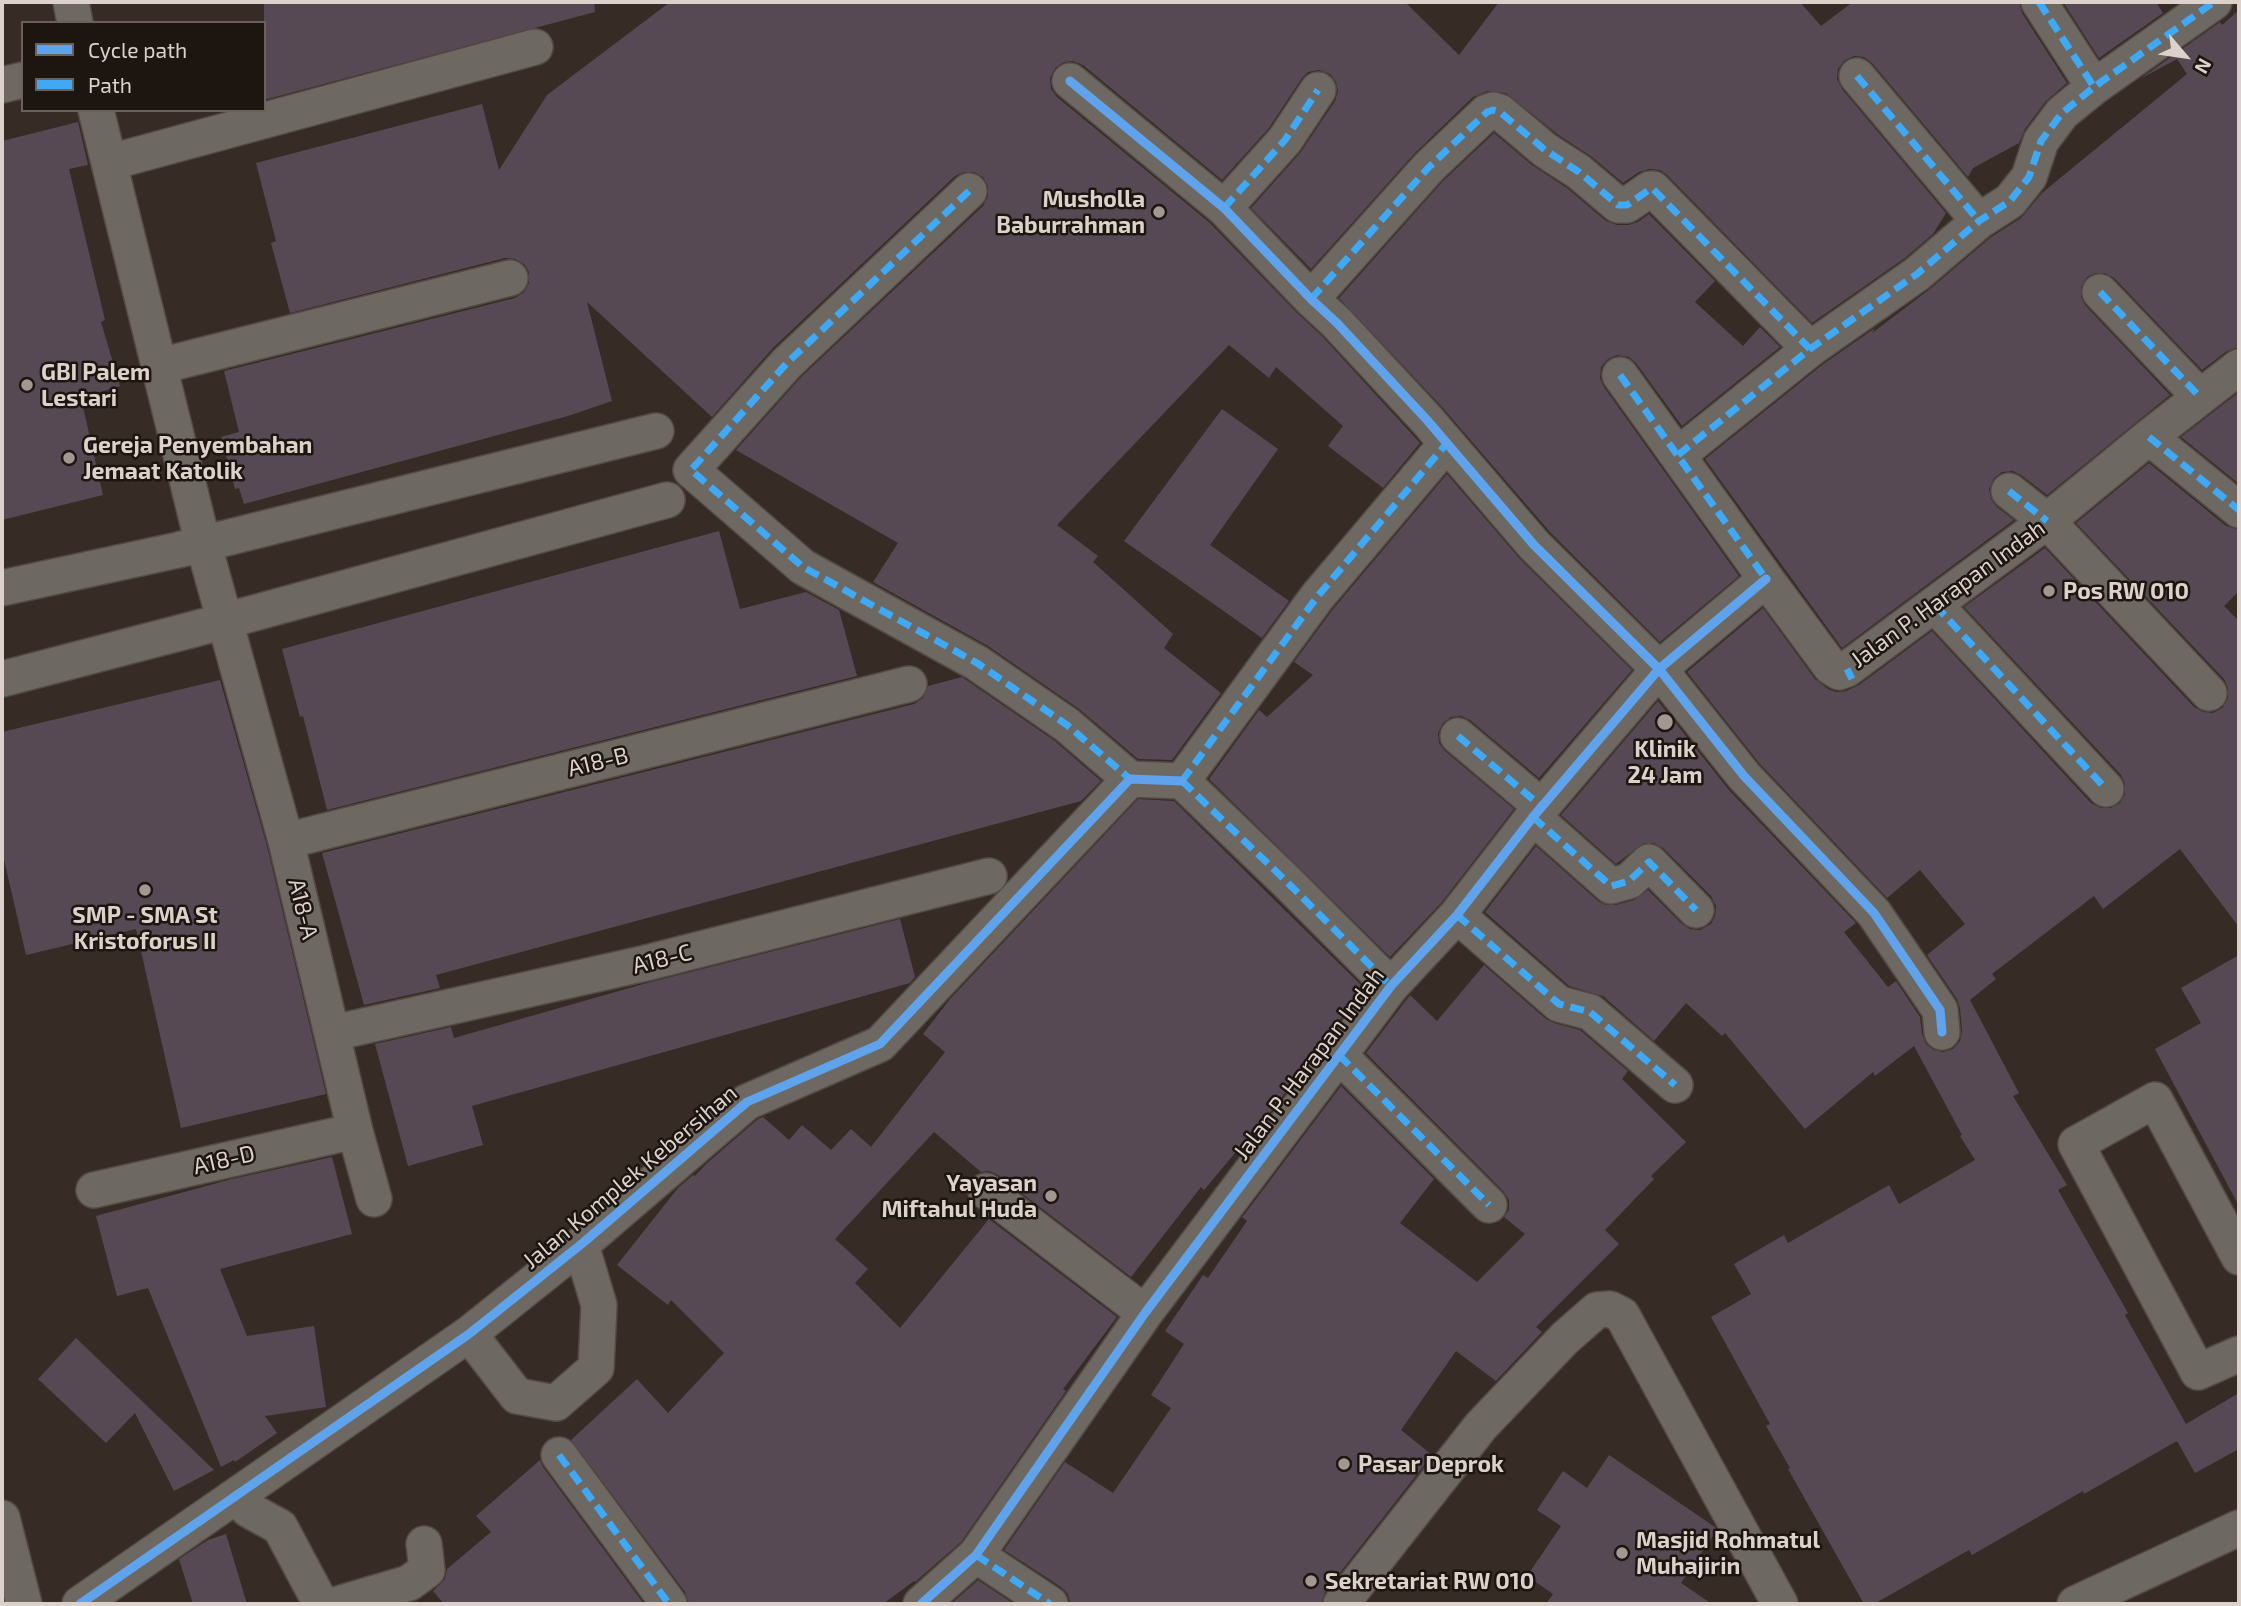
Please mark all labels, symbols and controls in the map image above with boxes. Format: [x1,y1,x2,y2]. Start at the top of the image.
legend [21,21,266,112]
north arrow [2150,21,2220,91]
text: Cycle path [88,37,187,62]
text: N [2190,55,2217,78]
text: Path [88,72,132,97]
place label: Musholla Baburrahman [996,185,1145,239]
marker: Musholla Baburrahman [1151,204,1167,220]
place label: GBI Palem Lestari [41,358,150,412]
marker: GBI Palem Lestari [19,377,35,393]
place label: Gereja Penyembahan Jemaat Katolik [83,431,312,485]
marker: Gereja Penyembahan Jemaat Katolik [61,450,77,466]
street label: Jalan P. Harapan Indah [1845,514,2051,674]
place label: Pos RW 010 [2063,577,2189,605]
marker: Pos RW 010 [2041,583,2057,599]
marker: Klinik 24 Jam [1655,712,1675,732]
place label: Klinik 24 Jam [1628,735,1702,789]
street label: A18-B [565,741,631,783]
street label: A18-A [282,876,324,942]
marker: SMP - SMA St Kristoforus II [137,882,153,898]
place label: SMP - SMA St Kristoforus II [72,901,218,955]
street label: A18-C [629,938,695,980]
street label: Jalan P. Harapan Indah [1228,962,1390,1166]
street label: Jalan Komplek Kebersihan [517,1079,743,1275]
street label: A18-D [191,1140,257,1180]
place label: Yayasan Miftahul Huda [881,1169,1037,1223]
marker: Yayasan Miftahul Huda [1043,1188,1059,1204]
place label: Pasar Deprok [1358,1450,1504,1478]
marker: Pasar Deprok [1336,1456,1352,1472]
place label: Masjid Rohmatul Muhajirin [1636,1526,1820,1580]
marker: Masjid Rohmatul Muhajirin [1614,1545,1630,1561]
place label: Sekretariat RW 010 [1325,1567,1534,1595]
marker: Sekretariat RW 010 [1303,1573,1319,1589]

